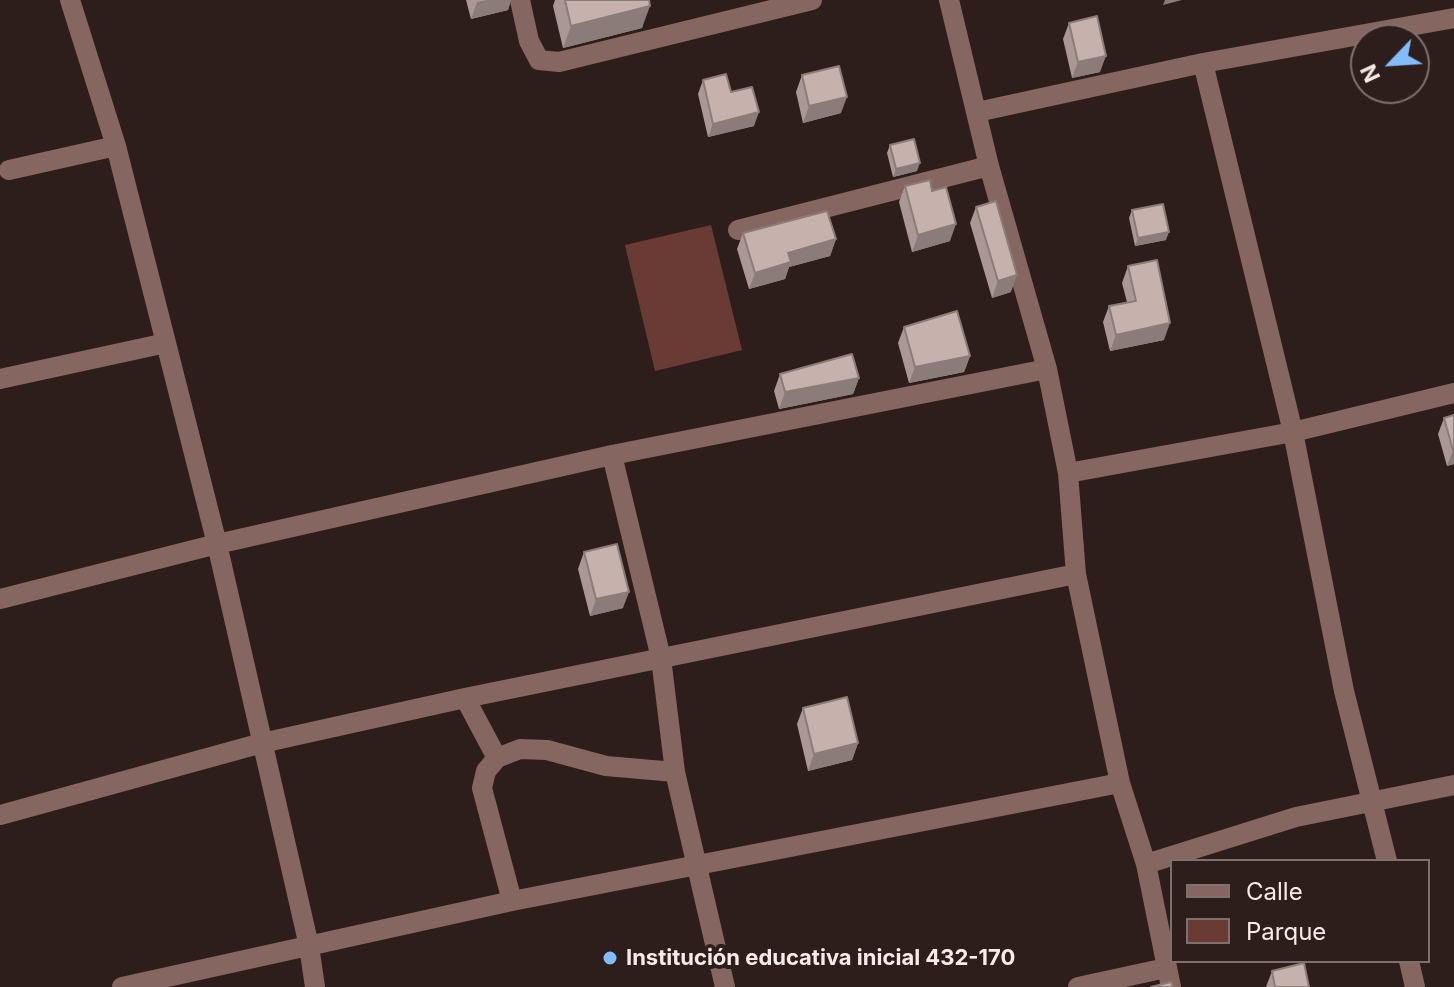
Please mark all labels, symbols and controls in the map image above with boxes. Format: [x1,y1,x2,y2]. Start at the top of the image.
north arrow [1350,24,1430,104]
text: N [1355,60,1385,86]
legend [1170,859,1430,963]
text: Calle [1246,877,1303,906]
text: Parque [1246,917,1326,946]
place label: Institución educativa inicial 432-170 [626,945,1015,971]
marker: Institución educativa inicial 432-170 [601,949,619,967]

